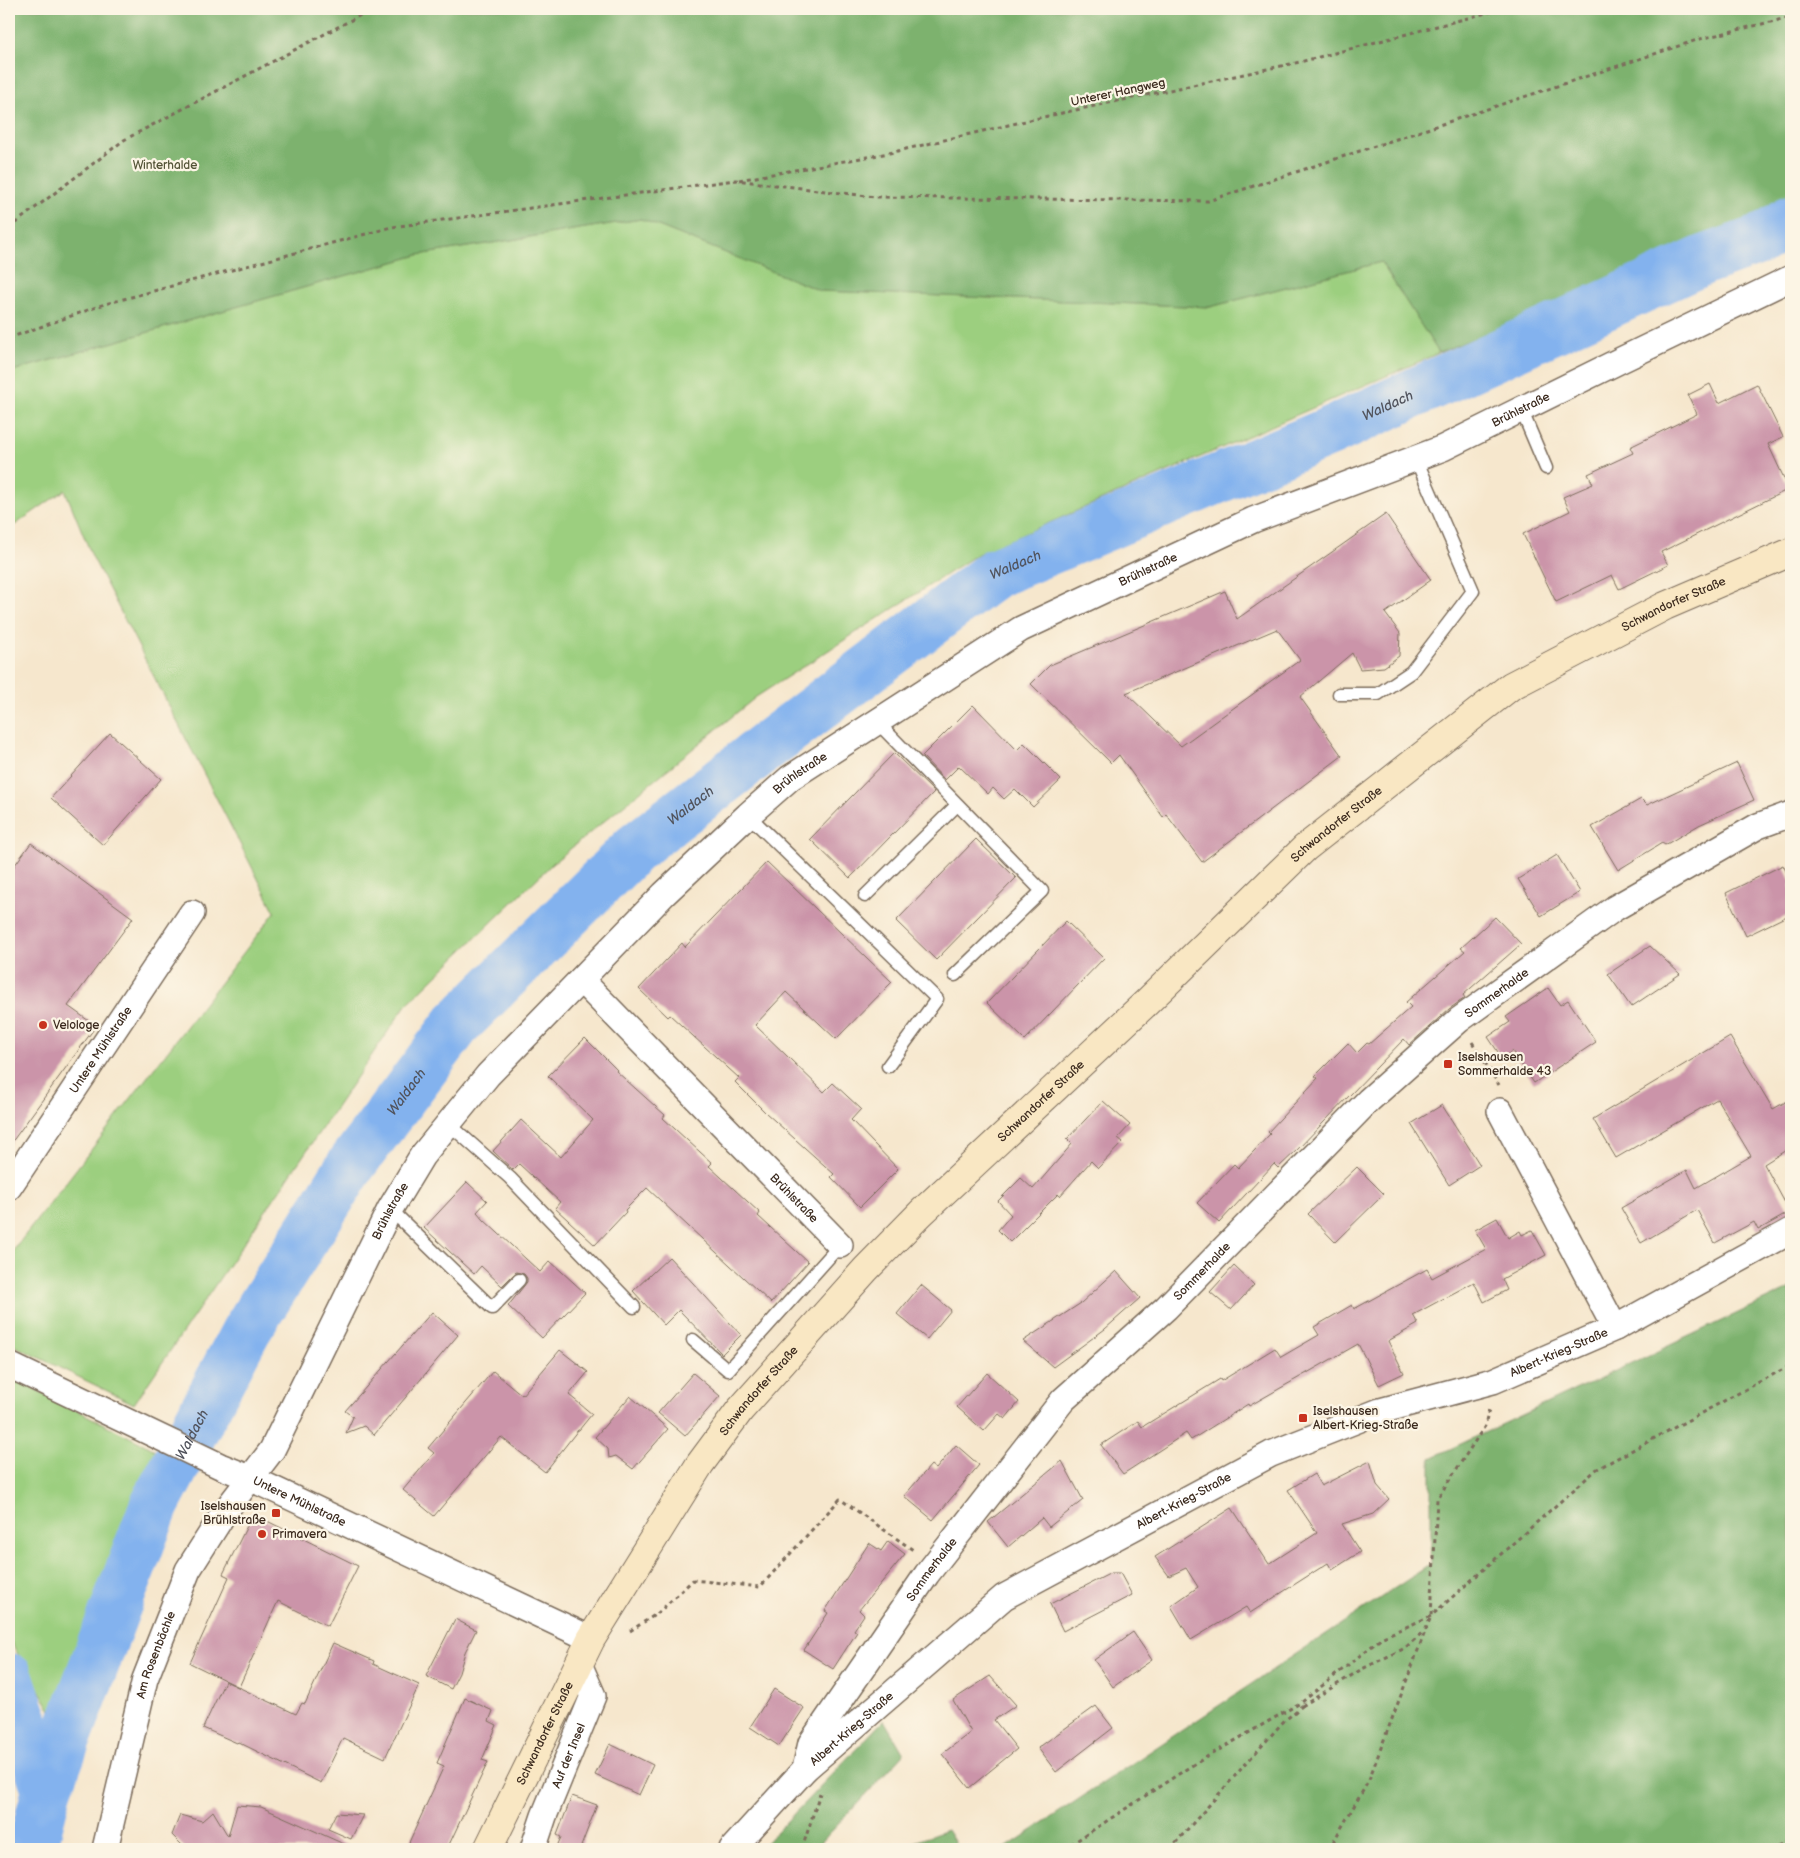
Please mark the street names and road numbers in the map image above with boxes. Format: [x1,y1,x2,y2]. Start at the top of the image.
street label: Unterer Hangweg [1070,75,1167,110]
street label: Brühlstraße [1489,389,1552,431]
street label: Brühlstraße [1116,550,1180,590]
street label: Schwandorfer Straße [1619,574,1728,635]
street label: Brühlstraße [770,749,830,798]
street label: Schwandorfer Straße [1288,783,1385,866]
street label: Sommerhalde [1462,965,1532,1021]
street label: Untere Mühlstraße [67,1004,135,1096]
street label: Schwandorfer Straße [995,1057,1088,1145]
street label: Brühlstraße [766,1171,821,1226]
street label: Brühlstraße [369,1180,412,1242]
street label: Sommerhalde [1171,1239,1234,1304]
street label: Albert-Krieg-Straße [1508,1325,1610,1381]
street label: Schwandorfer Straße [717,1343,802,1439]
street label: Albert-Krieg-Straße [1134,1470,1234,1533]
street label: Untere Mühlstraße [250,1473,348,1530]
street label: Sommerhalde [903,1535,960,1604]
street label: Am Rosenbächle [134,1609,179,1700]
street label: Schwandorfer Straße [514,1679,577,1788]
street label: Albert-Krieg-Straße [807,1689,897,1769]
street label: Auf der Insel [549,1721,589,1790]

